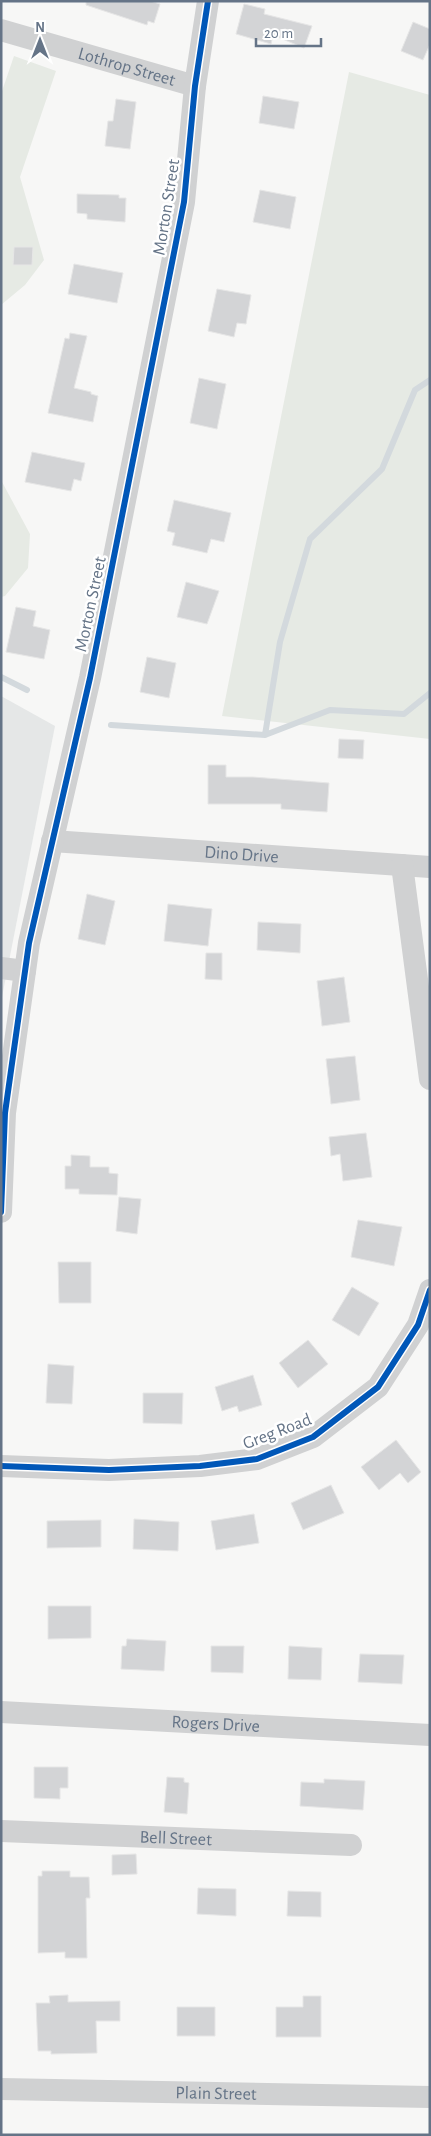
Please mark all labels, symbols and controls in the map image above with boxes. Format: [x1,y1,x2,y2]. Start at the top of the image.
north arrow [15,15,65,65]
scale bar [256,15,321,47]
text: N [35,21,45,35]
text: 20 m [264,26,293,41]
street label: Lothrop Street [76,45,177,90]
street label: Morton Street [151,158,184,257]
street label: Morton Street [72,555,110,654]
street label: Dino Drive [204,843,279,867]
street label: Greg Road [241,1411,314,1453]
street label: Rogers Drive [171,1713,260,1736]
street label: Bell Street [139,1829,212,1849]
street label: Plain Street [175,2084,257,2104]

